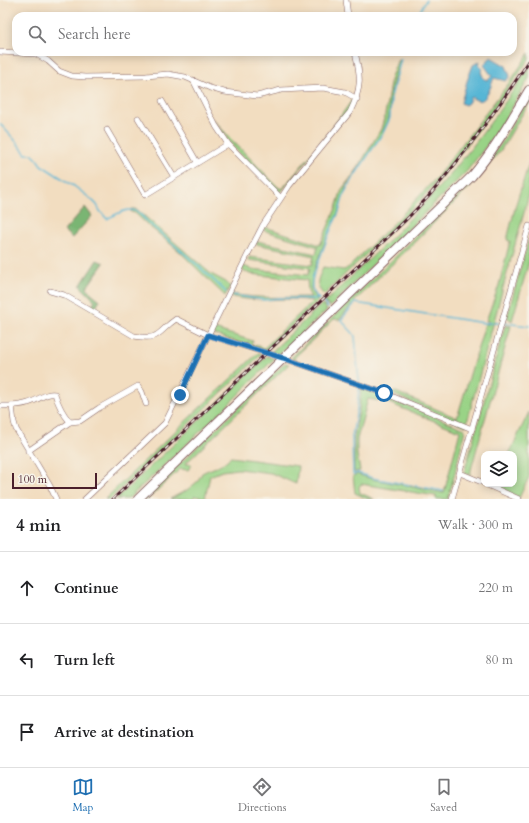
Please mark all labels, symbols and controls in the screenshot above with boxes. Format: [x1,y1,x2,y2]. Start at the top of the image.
search box [12,12,517,56]
icon: search [26,23,48,45]
text: Search here [58,24,131,44]
route start [375,384,393,402]
route end [171,386,189,404]
map controls [481,451,517,487]
button: layers [481,451,517,487]
scale bar [12,471,97,490]
text: 100 m [18,472,47,487]
text: 4 min [16,514,61,537]
text: Walk · 300 m [438,516,513,534]
icon: ahead [16,577,38,599]
text: Continue [54,578,119,598]
text: 220 m [479,579,513,597]
icon: left [16,649,38,671]
text: Turn left [54,650,115,670]
text: 80 m [485,651,513,669]
icon: arrive [16,721,38,743]
text: Arrive at destination [54,722,194,742]
tab: Map [72,776,94,815]
tab: Directions [238,776,286,815]
tab: Saved [430,776,457,815]

